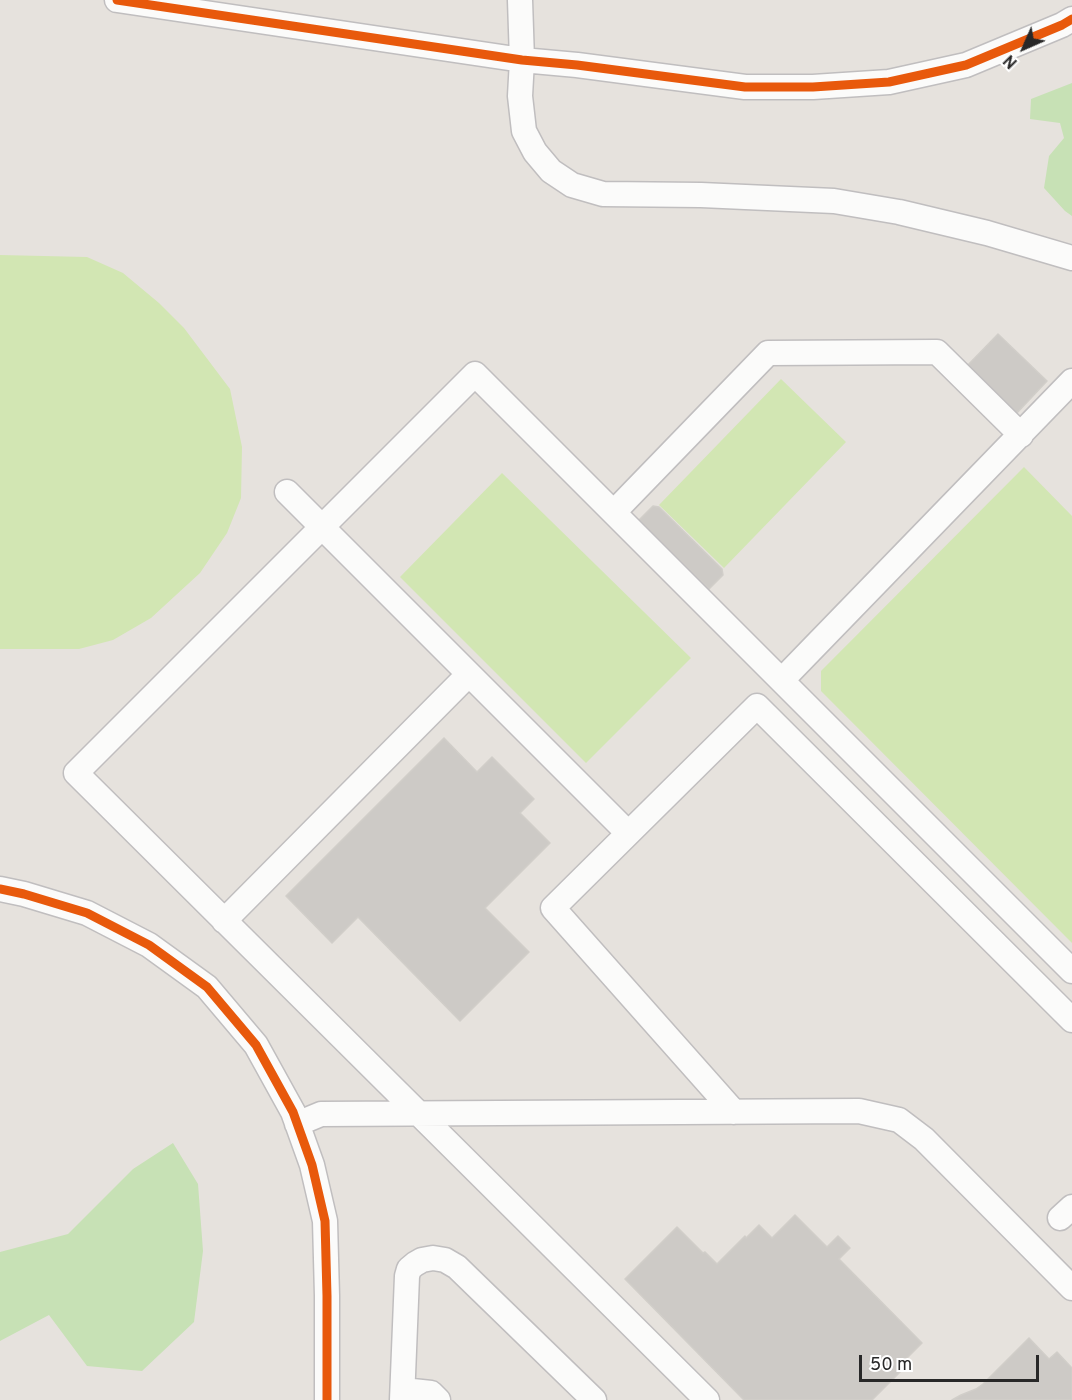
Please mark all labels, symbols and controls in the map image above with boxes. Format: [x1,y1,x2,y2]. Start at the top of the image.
north arrow [994,18,1054,78]
text: N [1000,50,1022,72]
scale bar [862,1343,1042,1381]
text: 50 m [870,1354,912,1377]

